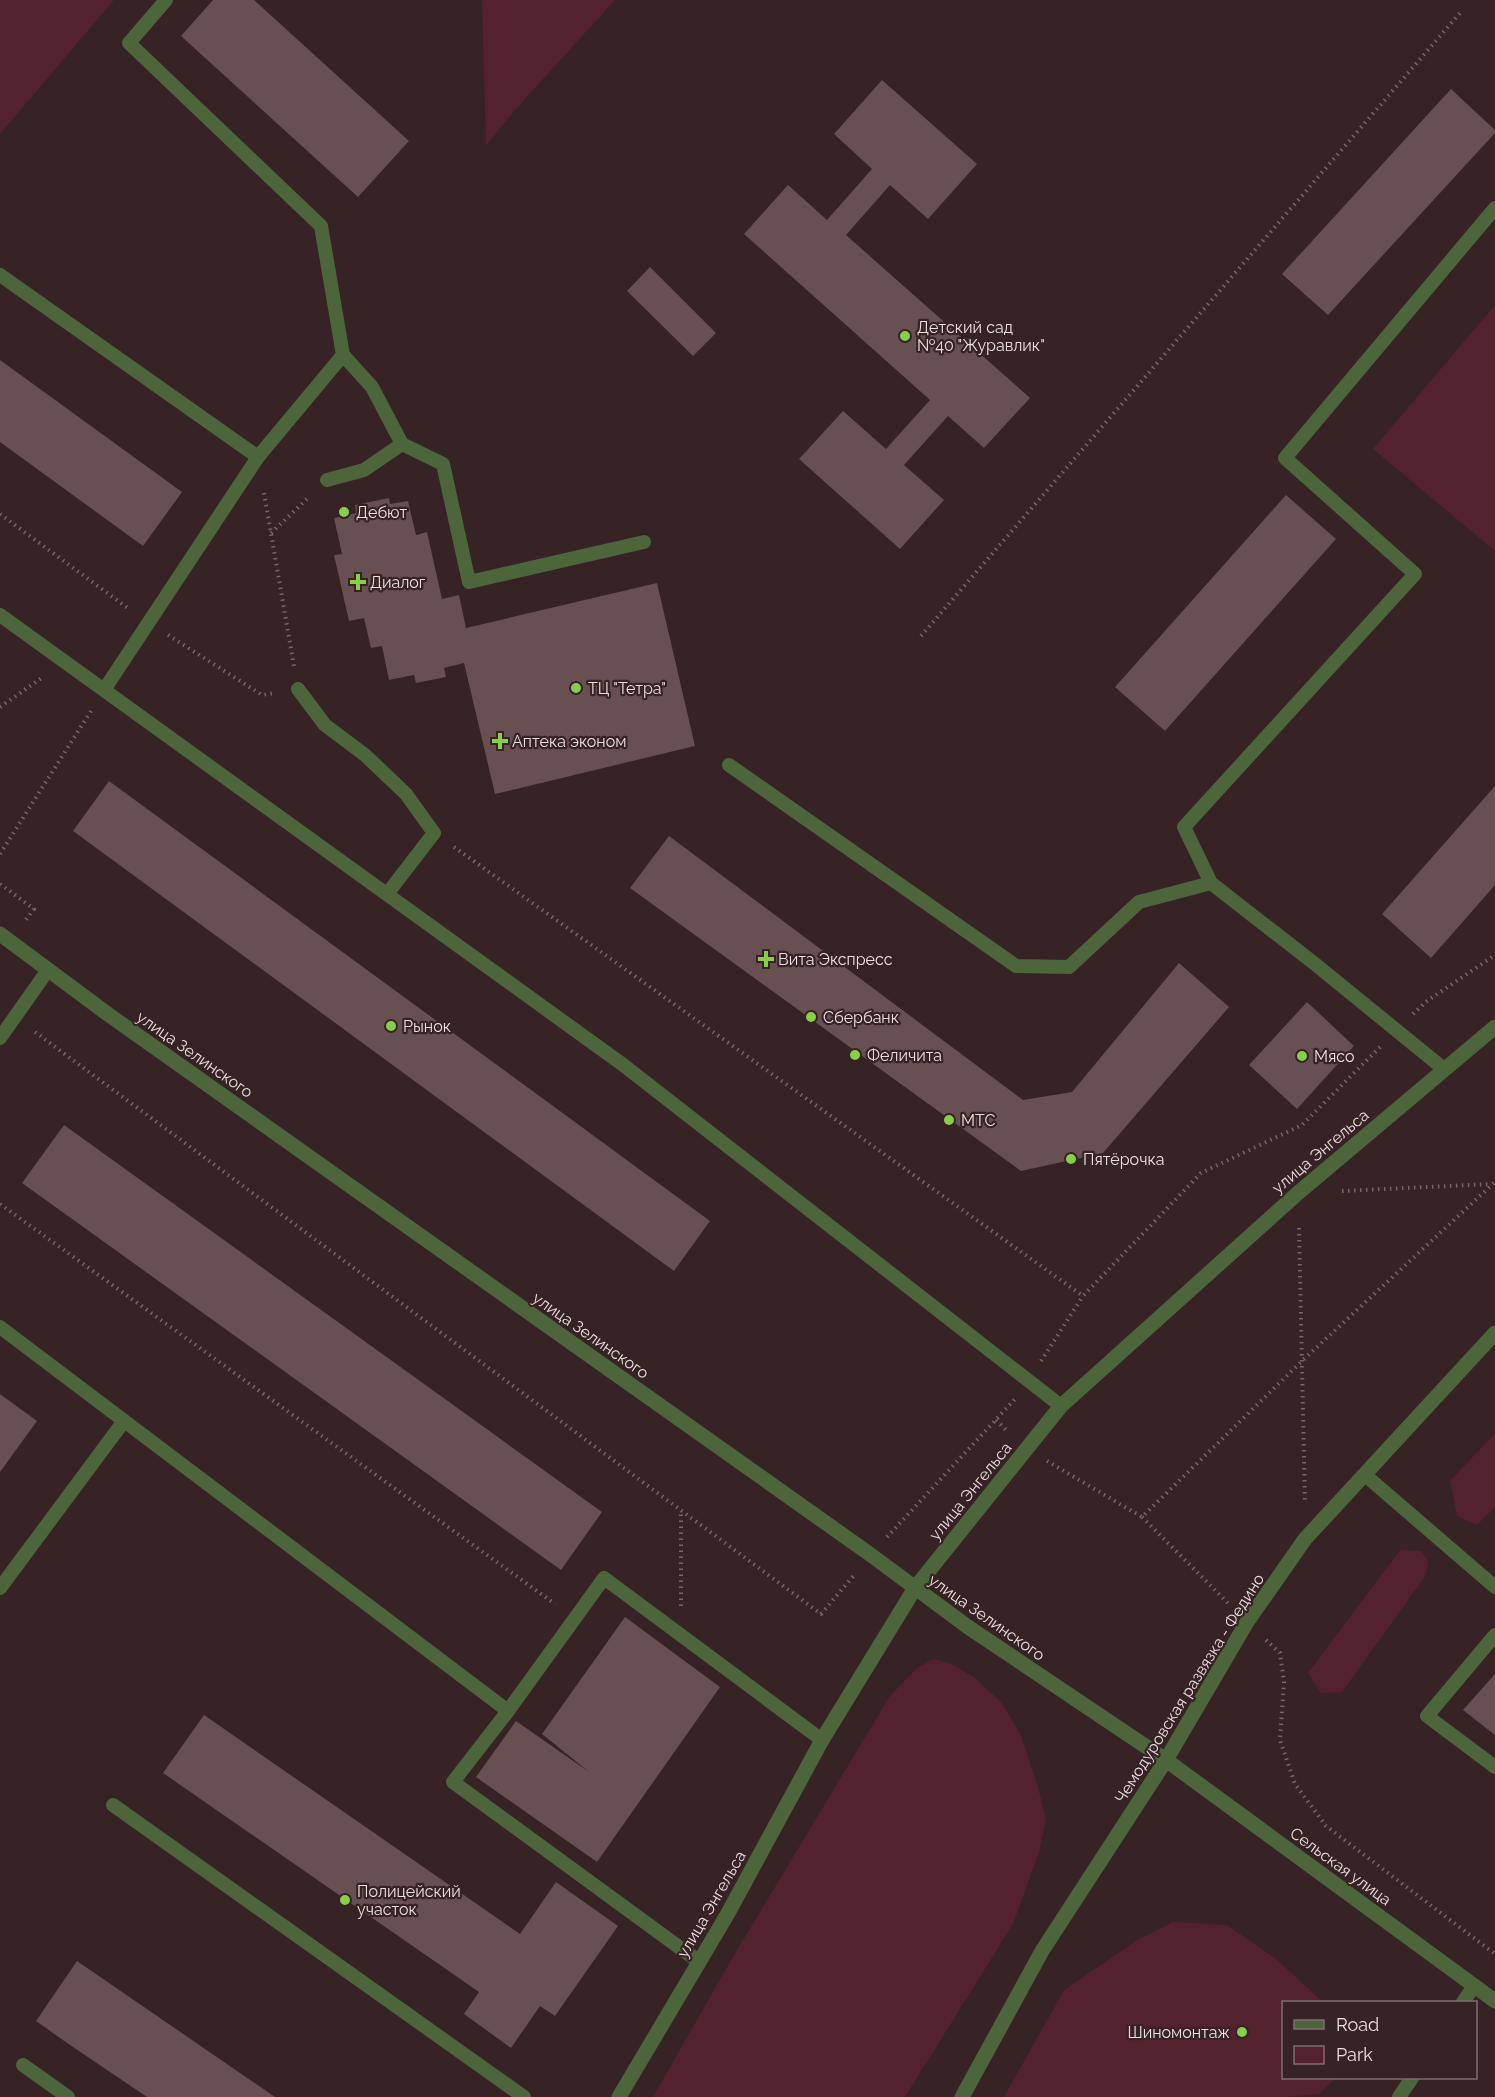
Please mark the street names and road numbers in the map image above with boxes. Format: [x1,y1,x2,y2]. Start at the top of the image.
street label: улица Зелинского [133,1007,257,1102]
street label: улица Энгельса [1268,1105,1373,1197]
street label: улица Зелинского [529,1288,653,1383]
street label: улица Энгельса [925,1439,1016,1544]
street label: улица Зелинского [925,1570,1049,1665]
street label: Чемодуровская развязка - Федино [1111,1570,1268,1806]
street label: Сельская улица [1286,1823,1395,1909]
street label: улица Энгельса [673,1847,750,1961]

